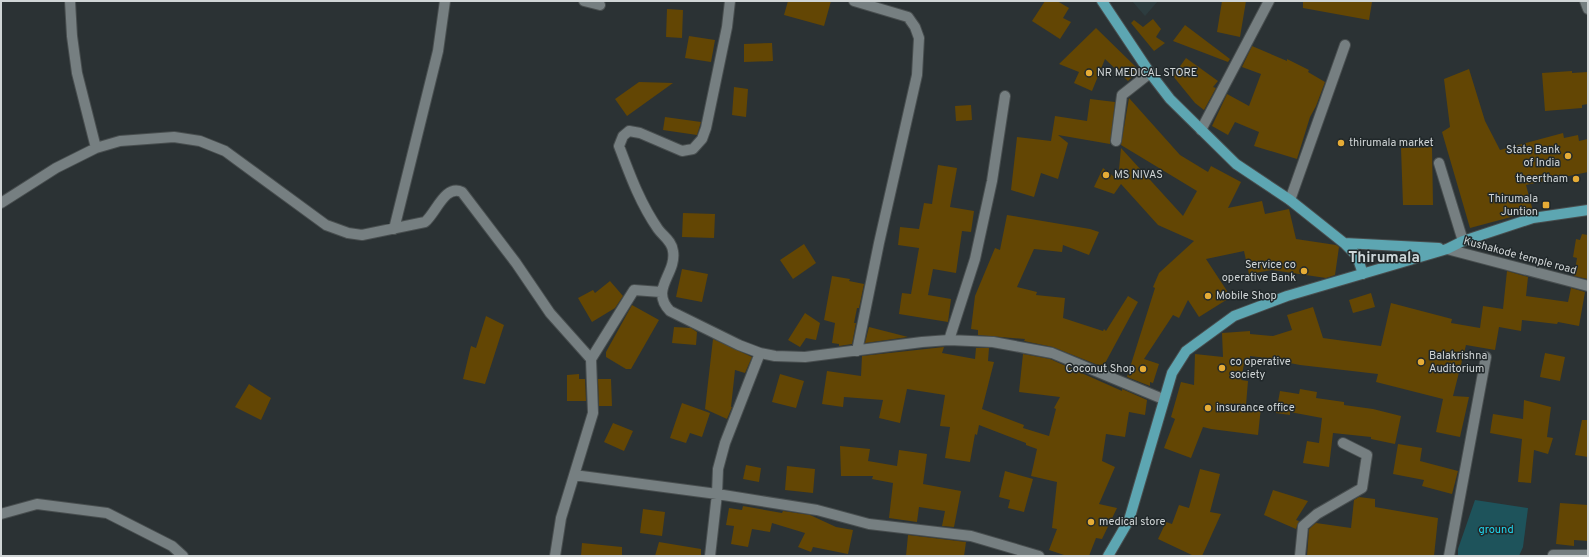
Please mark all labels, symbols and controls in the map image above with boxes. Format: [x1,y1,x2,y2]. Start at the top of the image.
place label: NR MEDICAL STORE [1097,66,1197,80]
marker: NR MEDICAL STORE [1084,68,1094,78]
place label: thirumala market [1349,136,1434,150]
marker: thirumala market [1336,138,1346,148]
place label: State Bank of India [1506,143,1560,170]
marker: State Bank of India [1563,151,1573,161]
place label: MS NIVAS [1114,168,1163,182]
marker: MS NIVAS [1101,170,1111,180]
place label: theertham [1516,172,1568,186]
marker: theertham [1571,174,1581,184]
place label: Thirumala Juntion [1488,192,1538,219]
marker: Thirumala Juntion [1541,200,1551,210]
street label: Kushakode temple road [1462,234,1578,278]
district label: Thirumala [1348,249,1420,268]
place label: Service co operative Bank [1222,258,1296,285]
marker: Service co operative Bank [1299,266,1309,276]
place label: Mobile Shop [1216,289,1277,303]
marker: Mobile Shop [1203,291,1213,301]
place label: Balakrishna Auditorium [1429,349,1487,376]
place label: co operative society [1230,355,1291,382]
marker: Balakrishna Auditorium [1416,357,1426,367]
place label: Coconut Shop [1065,362,1135,376]
marker: co operative society [1217,363,1227,373]
marker: Coconut Shop [1138,364,1148,374]
place label: insurance office [1216,401,1295,415]
marker: insurance office [1203,403,1213,413]
place label: medical store [1099,515,1165,529]
marker: medical store [1086,517,1096,527]
park label: ground [1478,523,1514,537]

